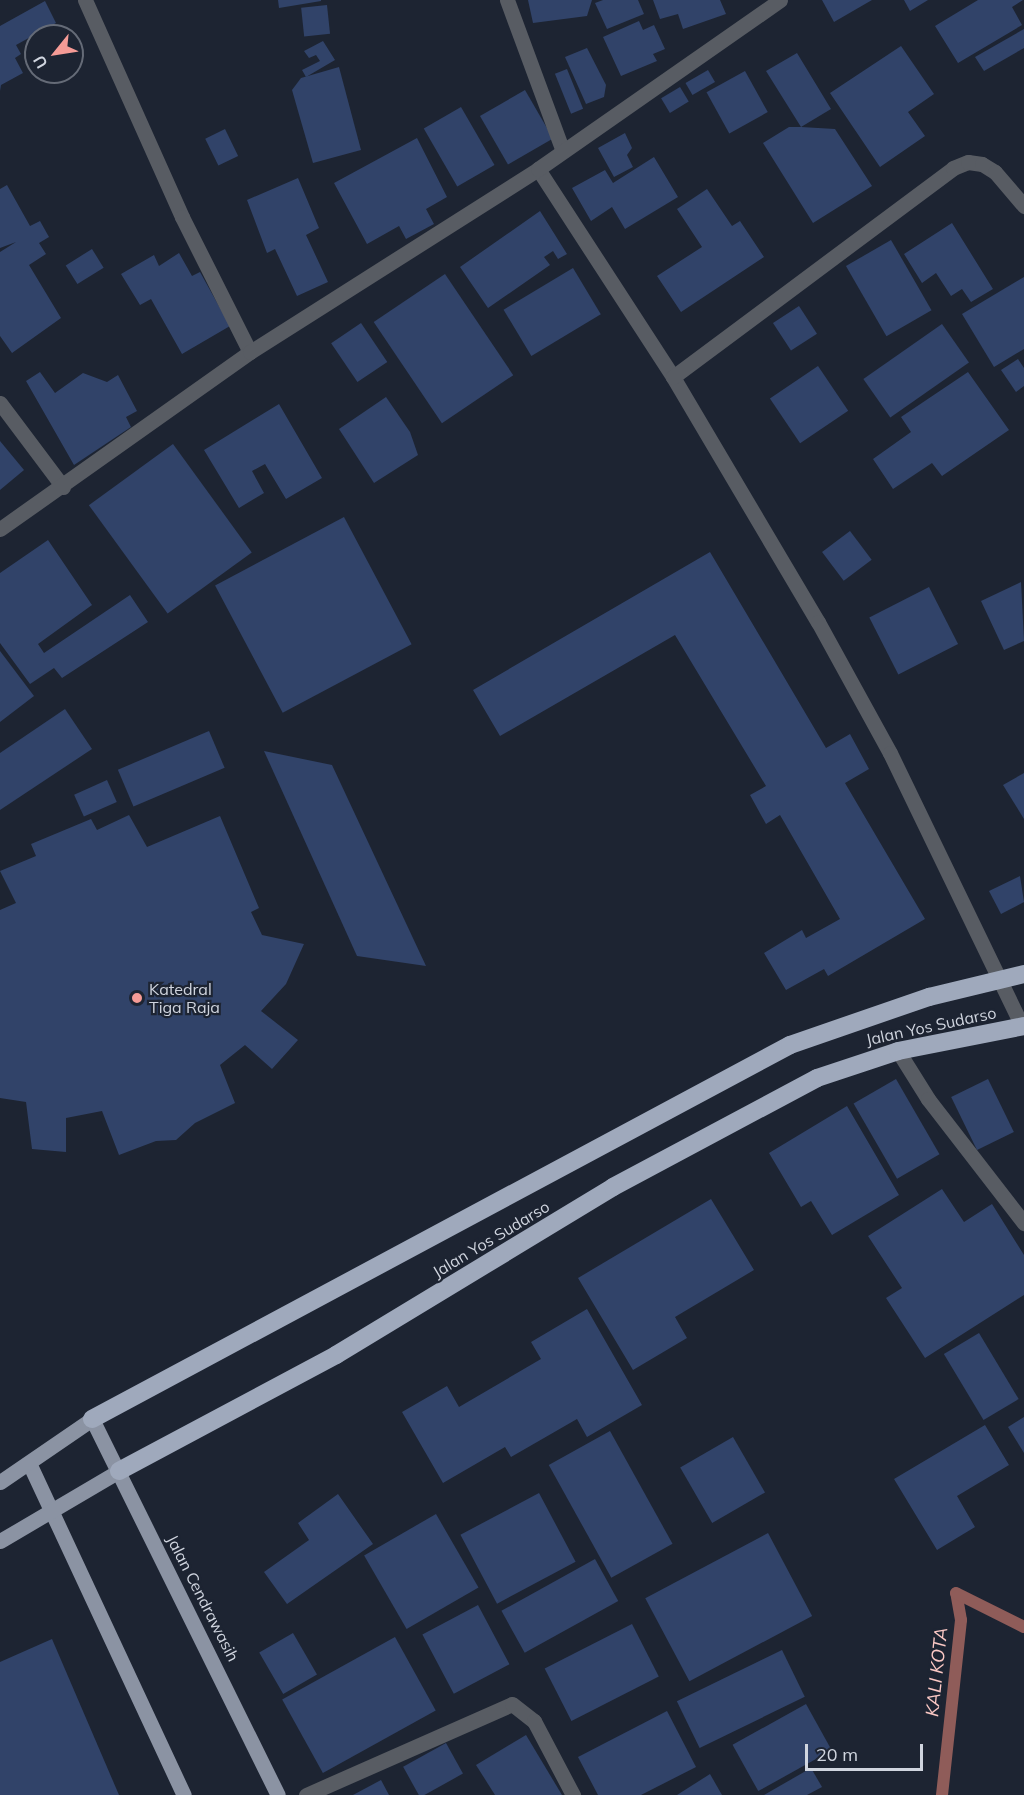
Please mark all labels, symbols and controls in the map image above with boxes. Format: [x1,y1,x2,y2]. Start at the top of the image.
north arrow [24,24,84,84]
text: U [29,52,52,72]
place label: Katedral Tiga Raja [149,979,220,1017]
marker: Katedral Tiga Raja [130,991,144,1005]
street label: Jalan Yos Sudarso [864,1003,998,1049]
street label: Jalan Yos Sudarso [429,1197,553,1281]
street label: Jalan Cendrawasih [163,1531,243,1665]
water label: KALI KOTA [922,1626,952,1718]
scale bar [808,1732,926,1770]
text: 20 m [816,1743,858,1766]

